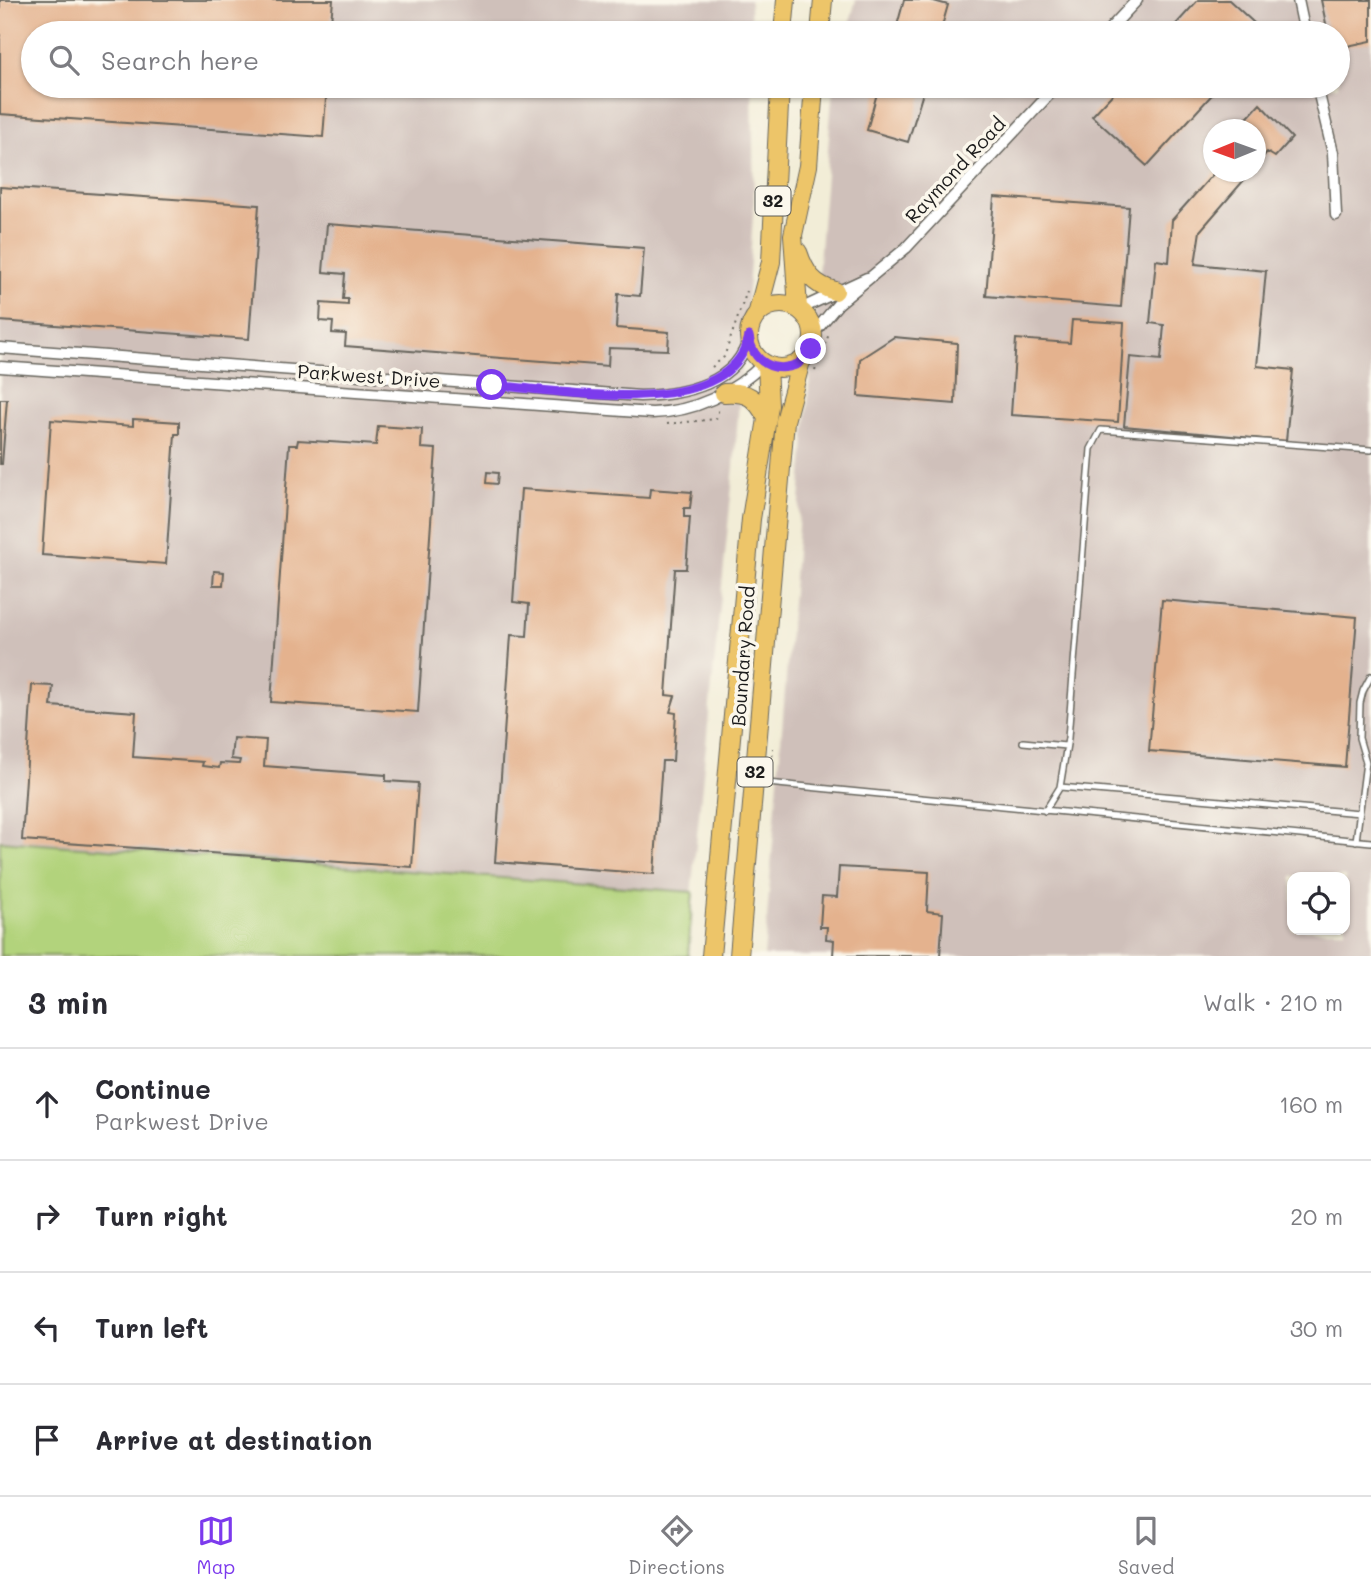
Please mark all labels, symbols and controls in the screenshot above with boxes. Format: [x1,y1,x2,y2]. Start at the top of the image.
search box [21,21,1350,98]
icon: search [45,41,83,79]
text: Search here [101,43,259,77]
street label: Raymond Road [899,111,1010,228]
north arrow [1203,119,1266,182]
road number: 32 [756,186,790,216]
route end [795,333,826,364]
street label: Parkwest Drive [297,358,441,393]
route start [476,369,507,400]
street label: Boundary Road [725,585,760,727]
road number: 32 [738,758,772,786]
map controls [1287,872,1350,935]
button: locate [1287,872,1350,935]
text: 3 min [28,982,108,1022]
text: Walk · 210 m [1203,987,1343,1017]
text: Continue [95,1072,211,1106]
icon: ahead [28,1085,66,1123]
text: 160 m [1279,1089,1343,1119]
text: Parkwest Drive [95,1106,269,1136]
icon: right [28,1197,66,1235]
text: Turn right [95,1199,228,1233]
text: 20 m [1290,1201,1343,1231]
icon: left [28,1309,66,1347]
text: Turn left [95,1311,208,1345]
text: 30 m [1290,1313,1343,1343]
icon: arrive [28,1421,66,1459]
text: Arrive at destination [95,1423,372,1457]
tab: Map [197,1512,235,1579]
tab: Directions [628,1512,725,1579]
tab: Saved [1118,1512,1174,1579]

